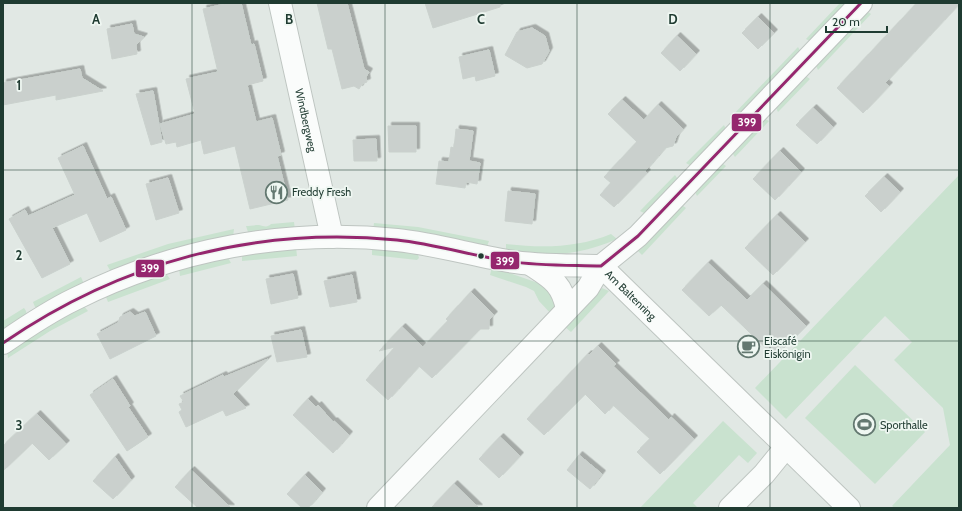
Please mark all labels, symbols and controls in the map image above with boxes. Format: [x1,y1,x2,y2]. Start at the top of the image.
scale bar [826,8,887,34]
text: A [92,11,101,27]
text: B [285,11,293,27]
text: C [477,11,485,27]
text: D [668,11,678,27]
text: 20 m [832,14,860,29]
text: 1 [17,77,21,93]
street label: Windbergweg [292,87,320,154]
line badge: 399 [731,113,762,132]
text: 399 [738,115,756,129]
restaurant icon: Freddy Fresh [263,179,289,205]
place label: Freddy Fresh [292,185,351,199]
text: 2 [16,247,23,263]
unlabelled marker [476,251,486,261]
line badge: 399 [490,251,520,270]
text: 399 [496,254,514,268]
line badge: 399 [135,259,165,278]
text: 399 [141,261,159,275]
street label: Am Baltenring [602,267,660,324]
cafe icon: Eiscafé Eiskönigin [735,334,761,360]
place label: Eiscafé Eiskönigin [764,334,811,361]
sports icon: Sporthalle [852,412,878,438]
text: 3 [15,417,23,433]
place label: Sporthalle [880,418,928,432]

